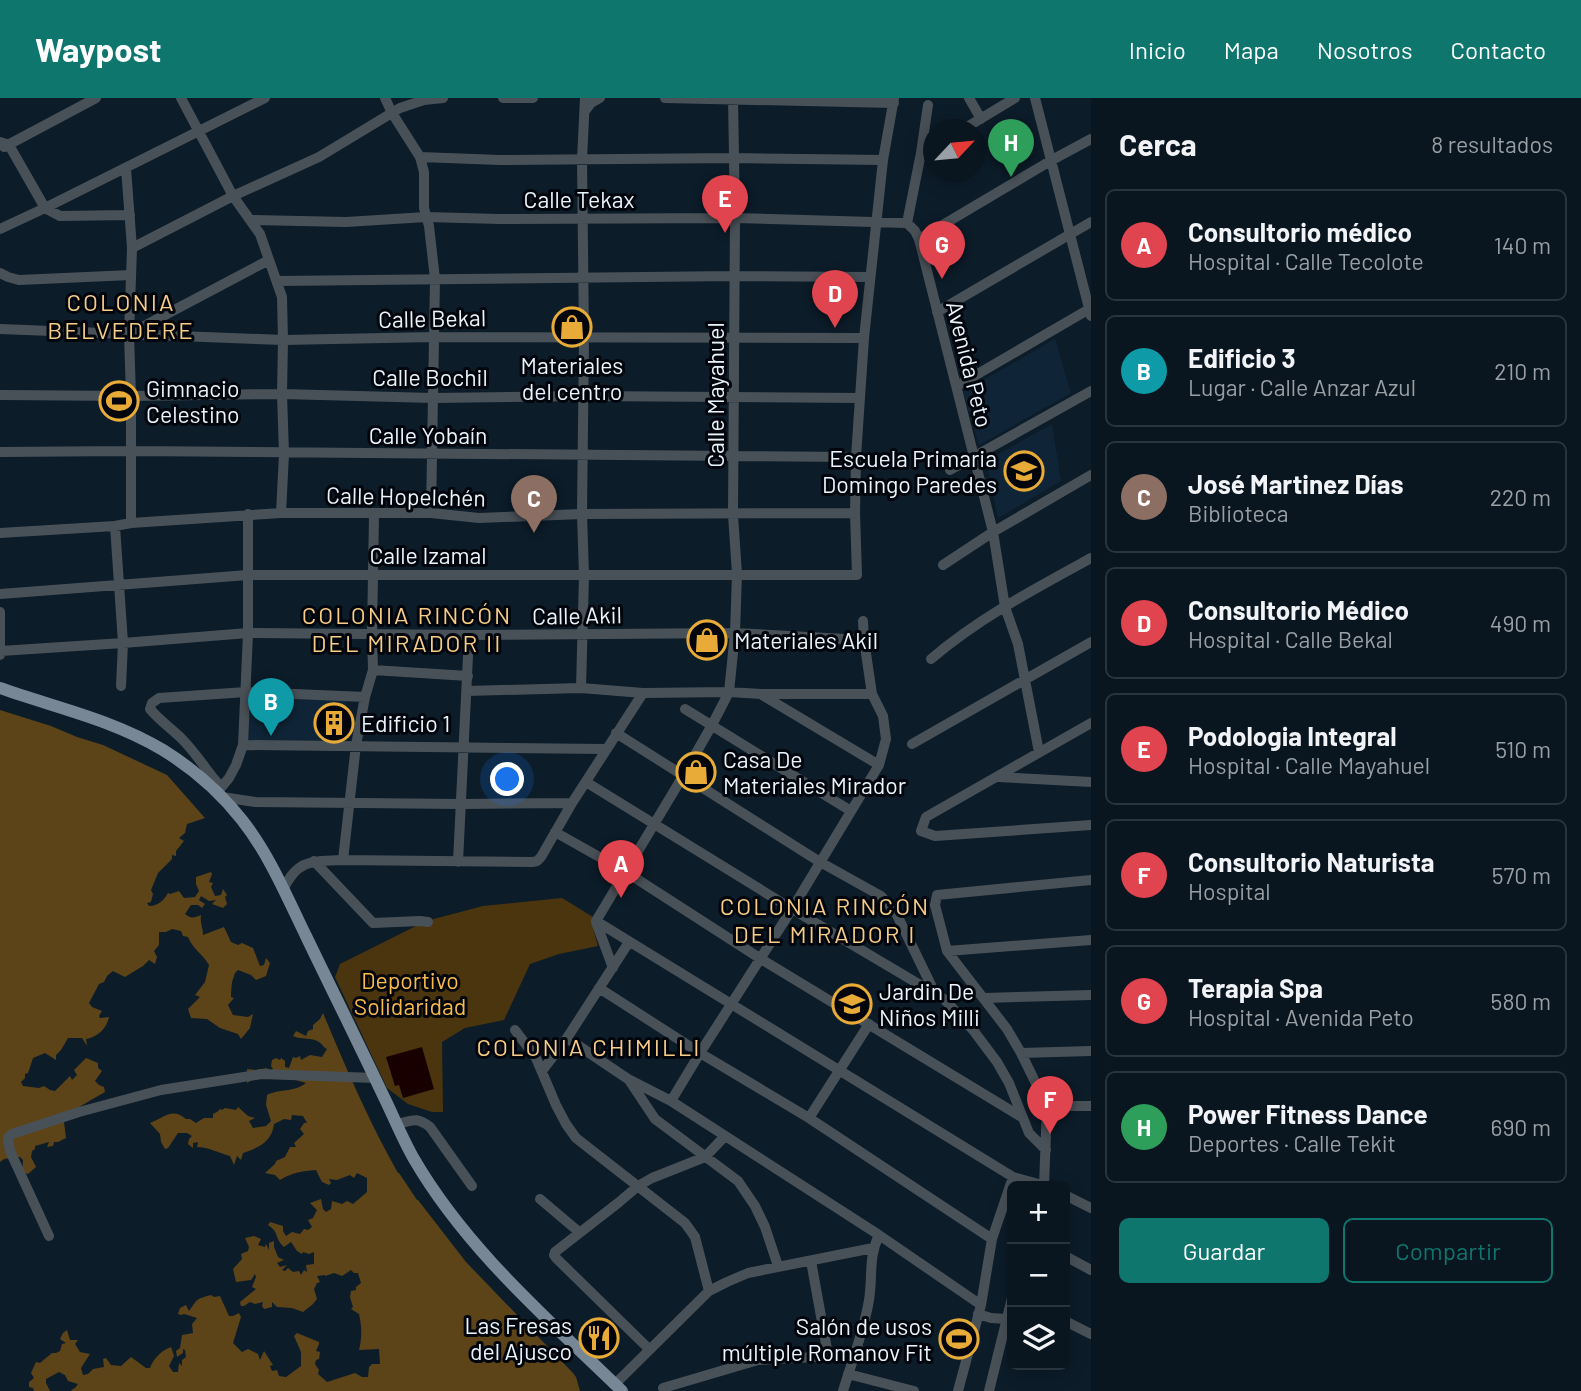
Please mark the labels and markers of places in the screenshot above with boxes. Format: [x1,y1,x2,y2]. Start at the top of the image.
pin: H [988,119,1034,177]
pin: E [702,175,748,233]
pin: G [919,221,965,279]
pin: D [812,270,858,328]
shop icon: Materiales del centro [551,306,593,348]
place label: Materiales del centro [521,351,623,405]
place label: Gimnacio Celestino [146,374,240,428]
sports icon: Gimnacio Celestino [98,380,140,422]
place label: Escuela Primaria Domingo Paredes [822,444,997,498]
school or university icon: Escuela Primaria Domingo Paredes [1003,450,1045,492]
pin: C [511,475,557,533]
shop icon: Materiales Akil [686,619,728,661]
place label: Materiales Akil [734,626,878,654]
pin: B [248,678,294,736]
building icon: Edificio 1 [313,702,355,744]
place label: Edificio 1 [361,709,450,737]
place label: Casa De Materiales Mirador [723,745,907,799]
shop icon: Casa De Materiales Mirador [675,751,717,793]
pin: A [598,840,644,898]
place label: Jardin De Niños Milli [879,977,980,1031]
school or university icon: Jardin De Niños Milli [831,983,873,1025]
pin: F [1027,1076,1073,1134]
place label: Las Fresas del Ajusco [465,1311,572,1365]
place label: Salón de usos múltiple Romanov Fit [722,1312,932,1366]
restaurant icon: Las Fresas del Ajusco [578,1317,620,1359]
sports icon: Salón de usos múltiple Romanov Fit [938,1318,980,1360]

